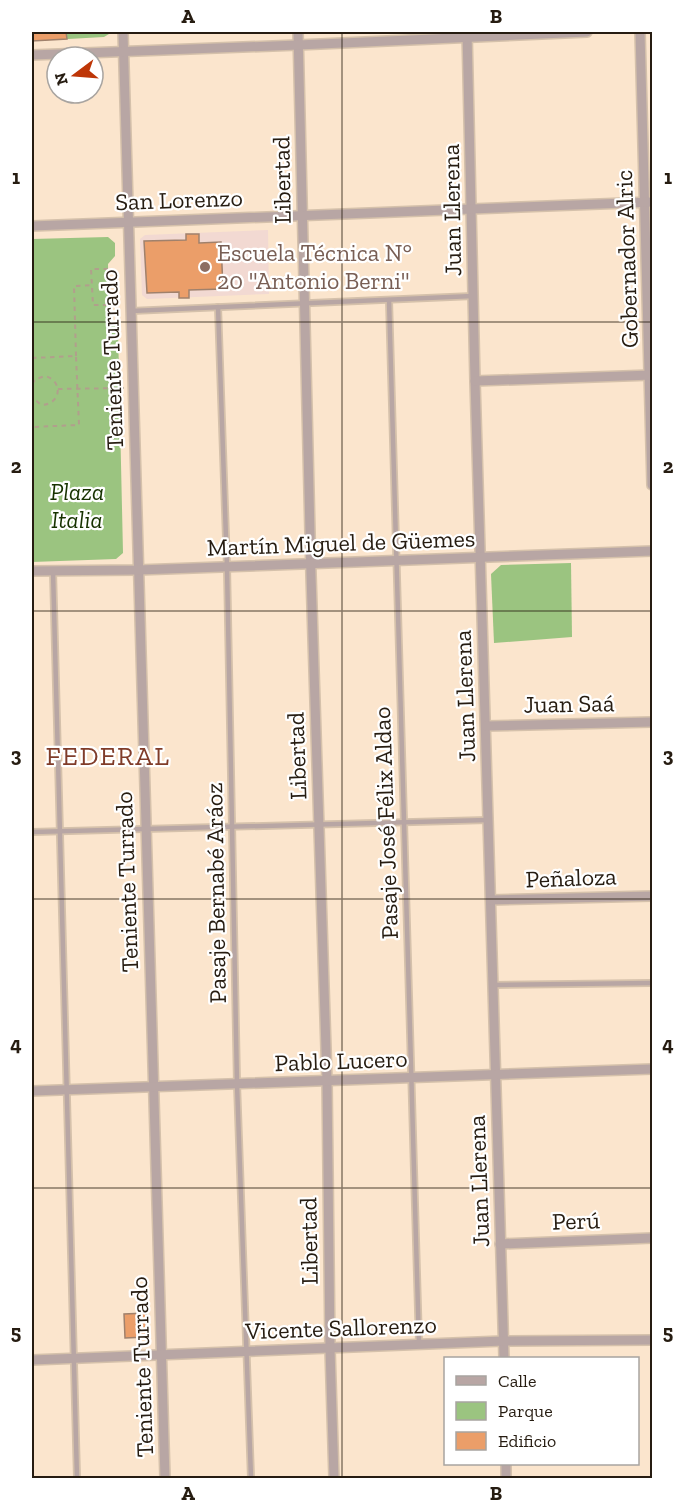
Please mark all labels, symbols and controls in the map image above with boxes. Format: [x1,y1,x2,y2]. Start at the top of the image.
text: A [181,4,195,28]
text: B [490,4,502,28]
north arrow [45,45,105,105]
text: N [50,71,72,87]
street label: Libertad [266,136,297,224]
street label: Juan Llerena [436,143,467,276]
text: 1 [12,165,20,189]
text: 1 [664,165,672,189]
street label: Gobernador Alric [609,169,644,349]
street label: San Lorenzo [115,183,243,216]
place label: Escuela Técnica N° 20 "Antonio Berni" [217,238,412,295]
marker: Escuela Técnica N° 20 "Antonio Berni" [198,260,212,274]
street label: Teniente Turrado [94,269,129,451]
text: 2 [11,454,22,478]
text: 2 [663,454,674,478]
park label: Plaza Italia [50,477,104,534]
street label: Martín Miguel de Güemes [206,523,476,562]
street label: Juan Llerena [448,629,481,763]
street label: Juan Saá [523,688,615,719]
street label: Pasaje José Félix Aldao [367,706,404,940]
street label: Libertad [280,712,313,800]
district label: FEDERAL [46,740,170,772]
text: 3 [11,743,22,767]
text: 3 [663,743,674,767]
street label: Pasaje Bernabé Aráoz [199,782,232,1004]
street label: Teniente Turrado [109,791,144,973]
street label: Peñaloza [525,861,618,894]
text: 4 [10,1032,22,1056]
text: 4 [662,1032,674,1056]
street label: Pablo Lucero [274,1044,408,1077]
street label: Juan Llerena [462,1114,495,1248]
street label: Libertad [293,1197,324,1285]
street label: Perú [551,1205,601,1236]
street label: Teniente Turrado [124,1276,159,1458]
street label: Vicente Sallorenzo [244,1310,437,1345]
text: 5 [11,1320,21,1344]
text: 5 [663,1320,673,1344]
legend [444,1357,639,1465]
text: Calle [498,1370,536,1392]
text: Parque [498,1400,553,1422]
text: Edificio [498,1430,556,1452]
text: A [181,1481,195,1505]
text: B [490,1481,502,1505]

